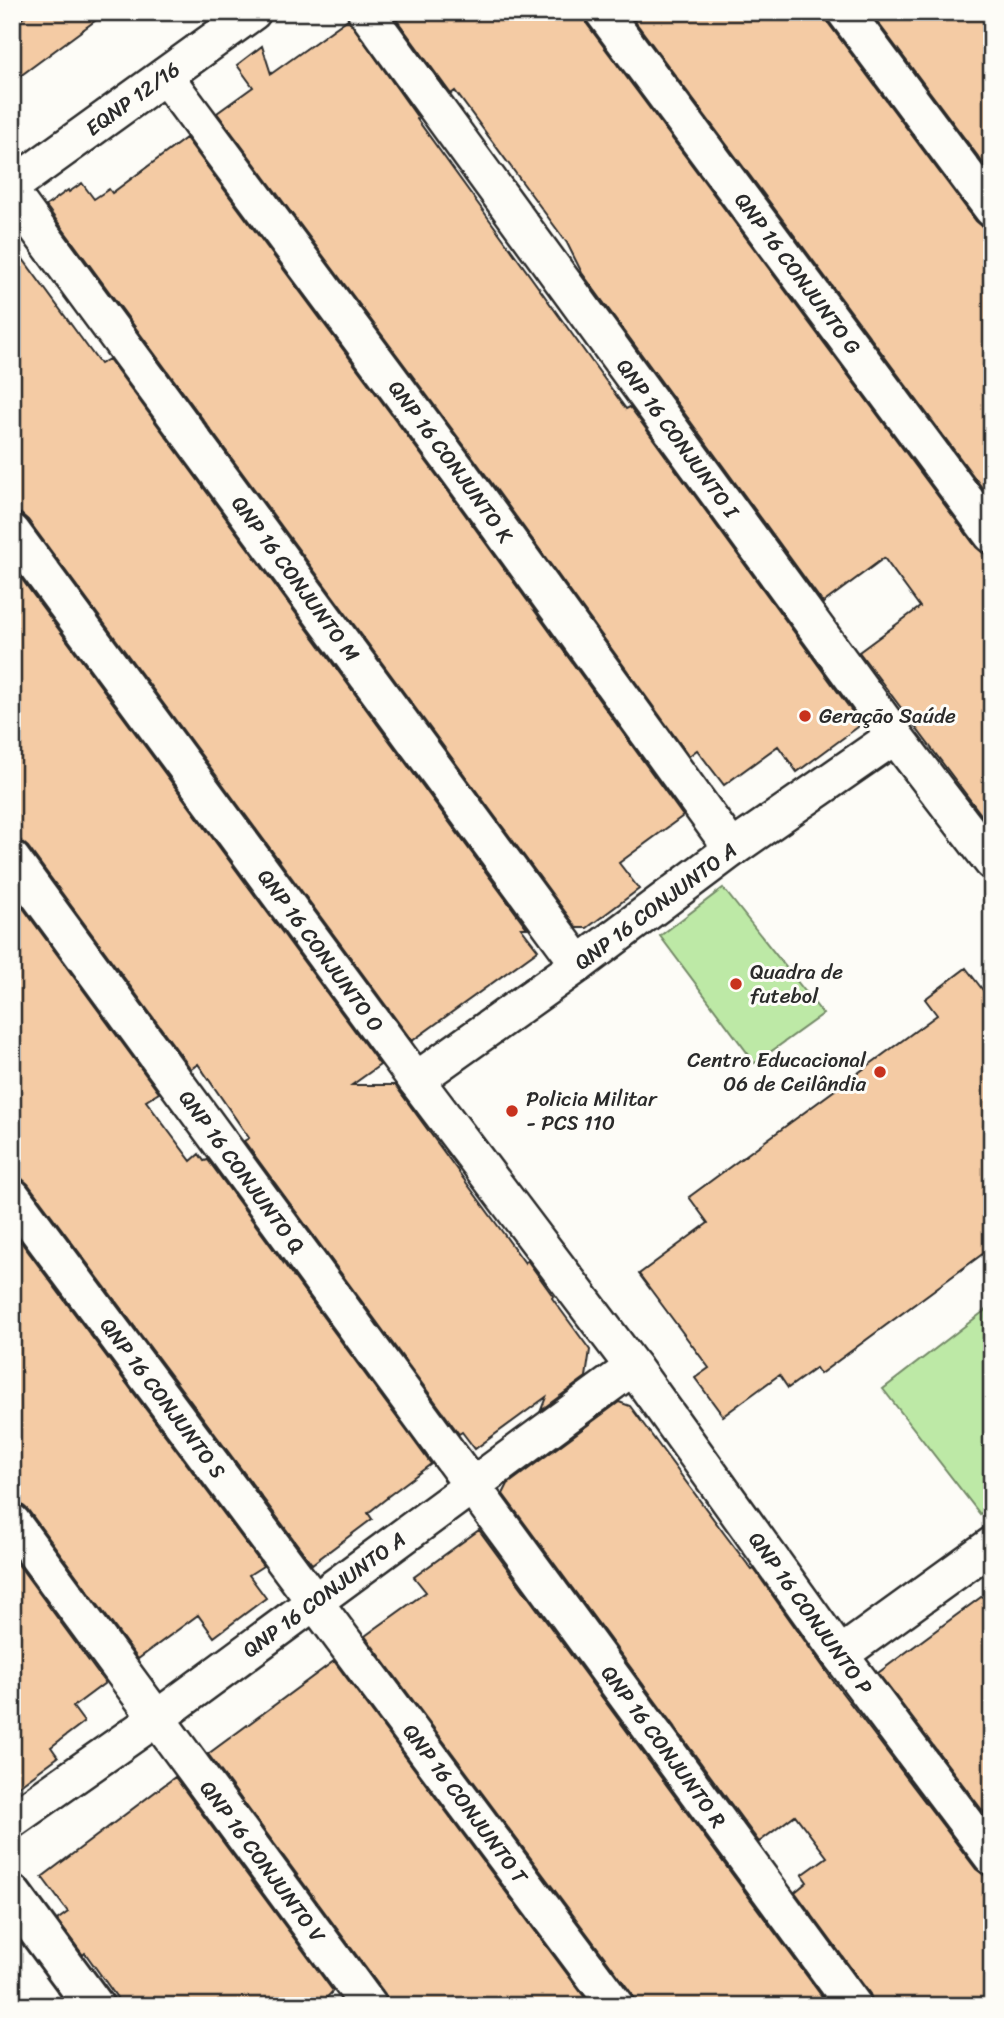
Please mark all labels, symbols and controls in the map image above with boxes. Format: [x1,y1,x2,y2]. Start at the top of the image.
street label: EQNP 12/16 [77,51,189,146]
street label: QNP 16 CONJUNTO G [724,184,871,363]
street label: QNP 16 CONJUNTO I [606,350,750,528]
street label: QNP 16 CONJUNTO K [378,372,524,552]
street label: QNP 16 CONJUNTO M [221,487,370,670]
place label: Geração Saúde [819,697,956,735]
marker: Geração Saúde [797,708,813,724]
street label: QNP 16 CONJUNTO A [566,832,745,980]
street label: QNP 16 CONJUNTO O [247,860,394,1041]
place label: Quadra de futebol [750,953,843,1015]
marker: Quadra de futebol [728,976,744,992]
place label: Centro Educacional 06 de Ceilândia [687,1041,867,1103]
marker: Centro Educacional 06 de Ceilândia [872,1064,888,1080]
place label: Policia Militar - PCS 110 [526,1080,658,1142]
street label: QNP 16 CONJUNTO Q [168,1082,315,1262]
marker: Policia Militar - PCS 110 [504,1103,520,1119]
street label: QNP 16 CONJUNTO S [90,1309,236,1487]
street label: QNP 16 CONJUNTO A [234,1521,414,1668]
street label: QNP 16 CONJUNTO P [738,1523,883,1703]
street label: QNP 16 CONJUNTO R [591,1657,736,1836]
street label: QNP 16 CONJUNTO T [392,1715,539,1893]
street label: QNP 16 CONJUNTO V [189,1772,336,1952]

